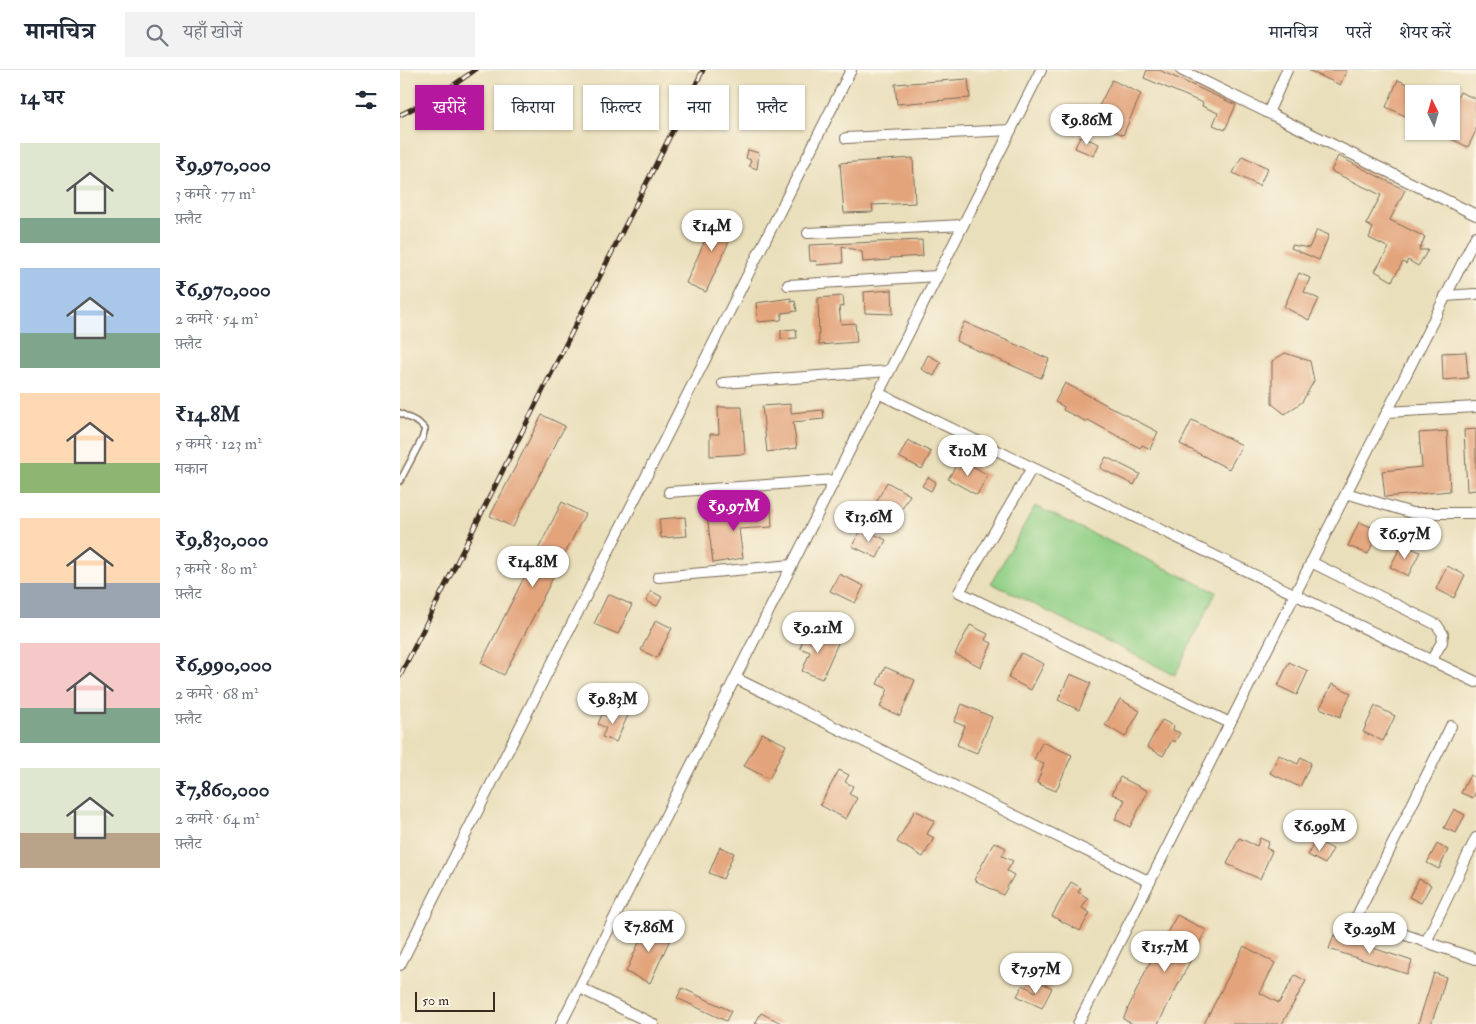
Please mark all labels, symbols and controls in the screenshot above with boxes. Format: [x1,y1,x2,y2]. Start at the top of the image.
search box [125,12,475,57]
text: मानचित्र [25,16,95,47]
text: यहाँ खोजें [183,20,243,44]
icon: search [143,21,171,49]
text: मानचित्र [1269,21,1318,44]
text: परतें [1346,21,1372,44]
text: शेयर करें [1400,21,1451,44]
text: 14 घर [20,84,64,111]
chip: खरीदें [415,85,484,130]
chip: किराया [494,85,573,130]
chip: फ़िल्टर [583,85,659,130]
chip: नया [669,85,729,130]
chip: फ़्लैट [739,85,805,130]
north arrow [1405,85,1460,140]
map controls [1405,85,1460,140]
icon: filters [352,86,380,114]
pin: ₹9.86M [1046,104,1128,146]
text: ₹9.86M [1061,110,1113,130]
text: ₹9,970,000 [175,151,271,178]
icon: home [60,163,120,223]
text: 3 कमरे · 77 m² [175,184,256,204]
text: फ़्लैट [175,209,202,229]
pin: ₹14M [682,210,742,252]
text: ₹14M [693,216,731,236]
text: ₹6,970,000 [175,276,271,303]
icon: home [60,288,120,348]
text: 2 कमरे · 54 m² [175,309,258,329]
text: फ़्लैट [175,334,202,354]
text: ₹14.8M [175,401,240,428]
icon: home [60,413,120,473]
text: 5 कमरे · 123 m² [175,434,262,454]
pin: ₹10M [938,434,998,477]
text: ₹10M [949,441,987,461]
text: मकान [175,459,207,479]
pin: ₹9.97M [693,490,775,532]
text: ₹9.97M [708,496,760,516]
pin: ₹13.6M [828,500,910,543]
text: ₹13.6M [845,507,893,527]
pin: ₹6.97M [1364,518,1446,560]
text: ₹6.97M [1379,524,1431,544]
text: ₹9,830,000 [175,526,269,553]
icon: home [60,538,120,598]
pin: ₹14.8M [492,546,574,588]
text: ₹14.8M [508,552,558,572]
text: 3 कमरे · 80 m² [175,559,257,579]
text: फ़्लैट [175,584,202,604]
pin: ₹9.21M [777,612,859,654]
text: ₹9.21M [793,618,843,638]
text: ₹6,990,000 [175,651,272,678]
icon: home [60,663,120,723]
pin: ₹9.83M [572,682,654,725]
text: 2 कमरे · 68 m² [175,684,258,704]
text: ₹9.83M [588,689,638,709]
text: फ़्लैट [175,709,202,729]
text: ₹7,860,000 [175,776,270,803]
icon: home [60,788,120,848]
text: 2 कमरे · 64 m² [175,809,260,829]
pin: ₹6.99M [1279,810,1361,852]
text: ₹6.99M [1294,816,1346,836]
text: फ़्लैट [175,834,202,854]
pin: ₹7.86M [608,910,690,953]
pin: ₹9.29M [1329,912,1411,955]
text: ₹7.86M [624,917,674,937]
text: ₹9.29M [1344,919,1396,939]
pin: ₹15.7M [1124,930,1206,973]
text: ₹15.7M [1142,937,1188,957]
pin: ₹7.97M [995,952,1077,995]
text: ₹7.97M [1011,959,1061,979]
scale bar [415,989,495,1012]
text: 50 m [422,992,449,1009]

